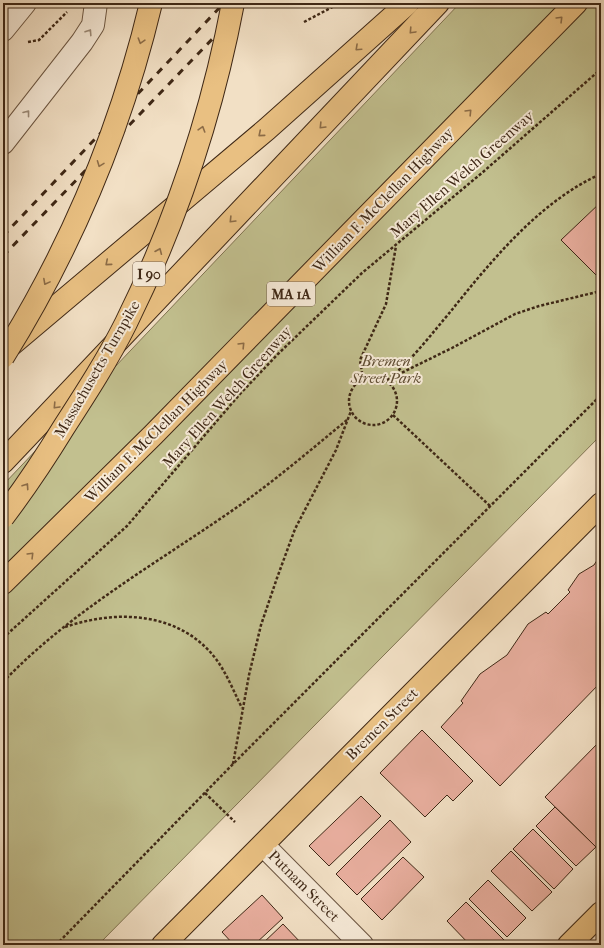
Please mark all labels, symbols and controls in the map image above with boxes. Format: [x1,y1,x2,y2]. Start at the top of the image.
one-way arrow [555,16,563,24]
one-way arrow [409,27,416,34]
one-way arrow [84,29,91,36]
one-way arrow [137,37,146,44]
one-way arrow [355,44,363,51]
street label: Mary Ellen Welch Greenway [387,106,538,241]
one-way arrow [464,109,472,117]
one-way arrow [22,110,29,117]
one-way arrow [319,121,327,129]
street label: William F. McClellan Highway [308,123,458,277]
one-way arrow [197,125,206,132]
one-way arrow [258,130,265,137]
one-way arrow [97,161,105,168]
one-way arrow [230,215,237,223]
one-way arrow [154,248,162,256]
one-way arrow [105,258,112,265]
road number: I 90 [133,262,165,286]
one-way arrow [44,278,51,286]
road number: MA 1A [267,282,315,306]
street label: Massachusetts Turnpike [50,297,144,441]
street label: Mary Ellen Welch Greenway [159,322,296,471]
one-way arrow [237,342,245,350]
park label: Bremen Street Park [350,352,421,387]
street label: William F. McClellan Highway [80,355,232,507]
one-way arrow [54,401,61,408]
one-way arrow [21,483,28,490]
one-way arrow [26,553,34,560]
street label: Bremen Street [342,684,422,764]
street label: Putnam Street [264,846,344,926]

